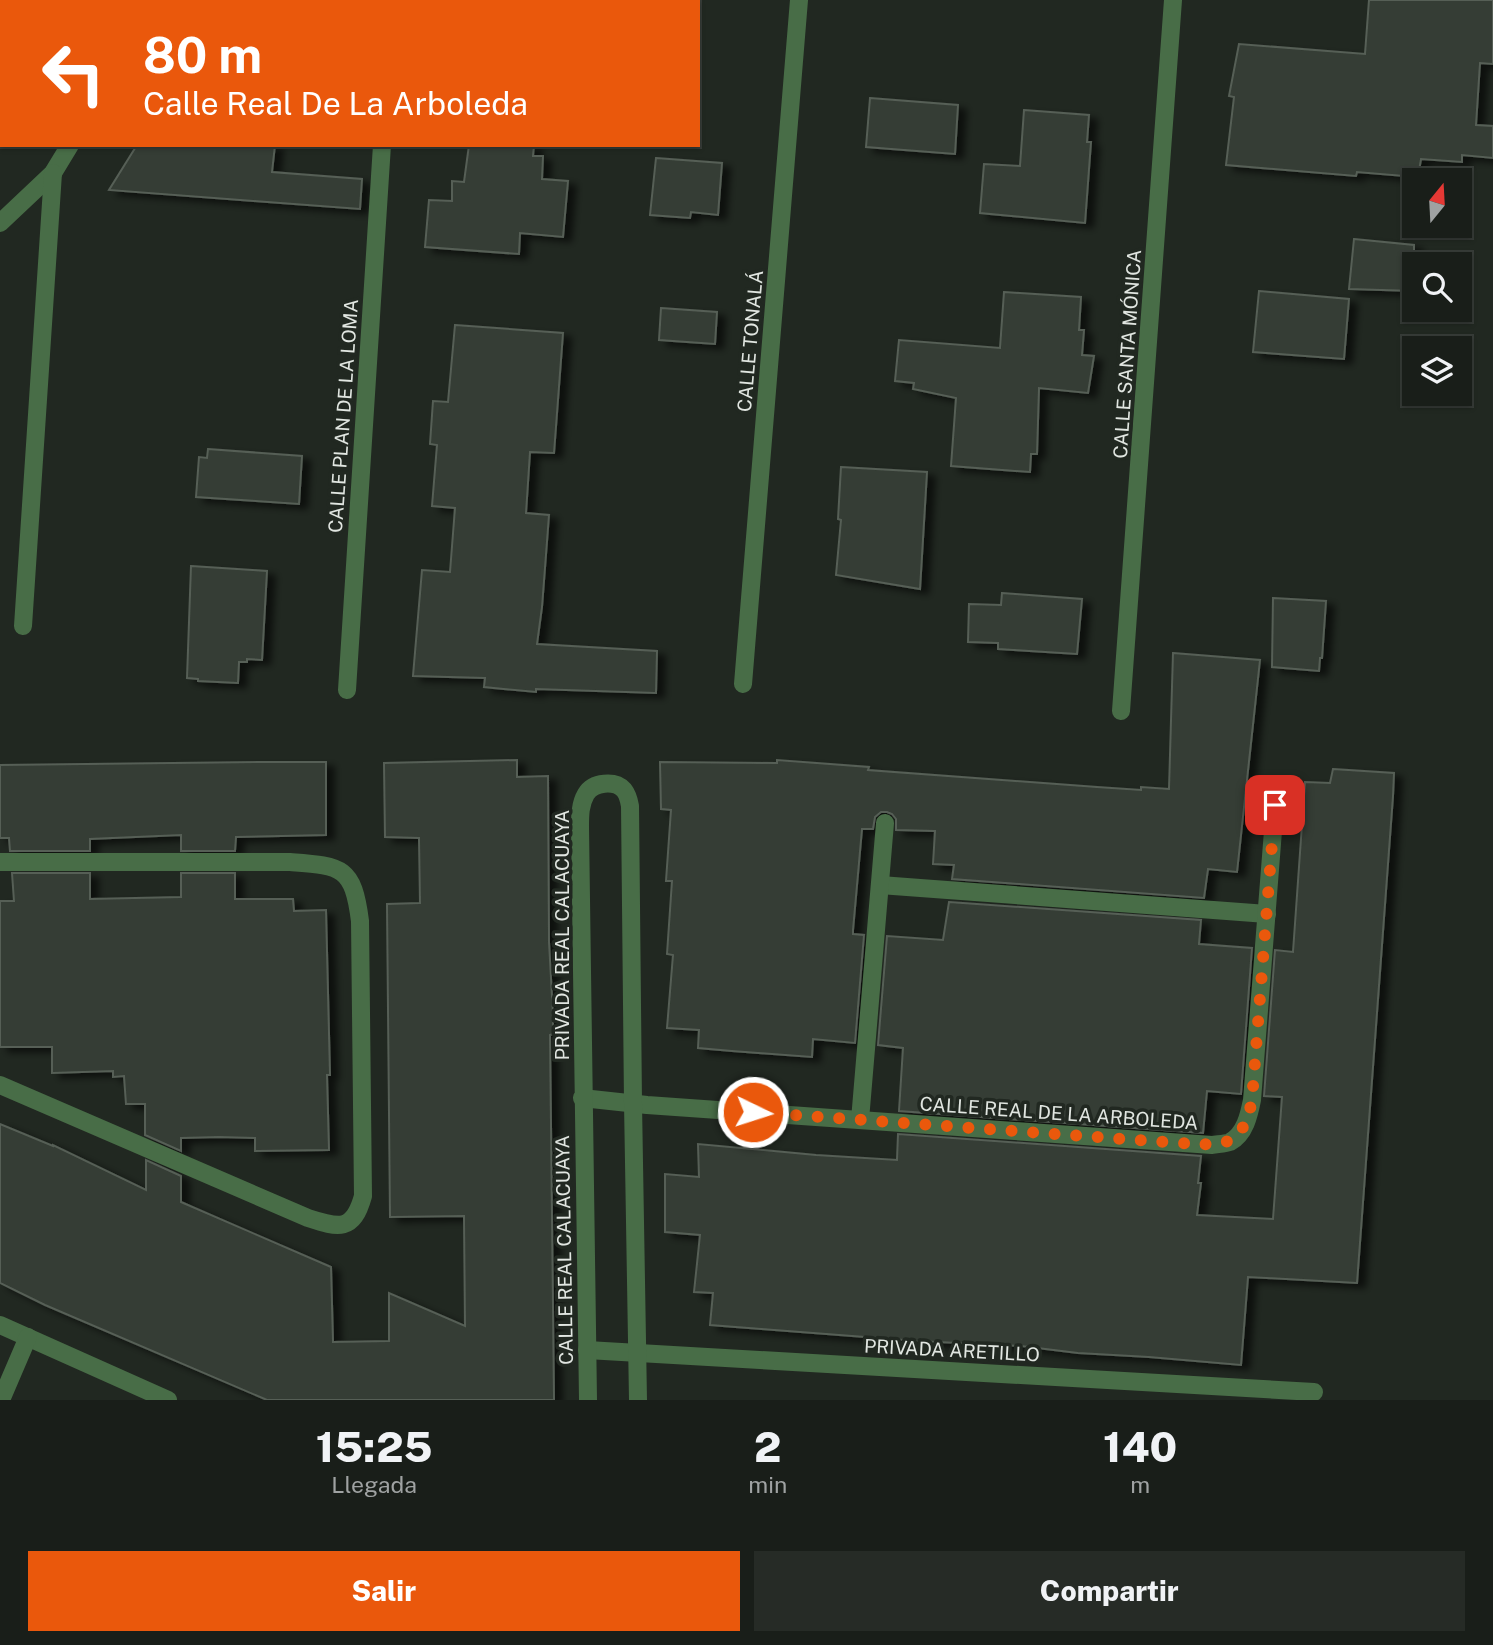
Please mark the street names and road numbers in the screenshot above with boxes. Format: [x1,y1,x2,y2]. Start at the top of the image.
street label: CALLE SANTA MÓNICA [1109,249,1145,459]
street label: CALLE TONALÁ [733,269,767,413]
street label: CALLE PLAN DE LA LOMA [324,298,362,534]
street label: PRIVADA REAL CALACUAYA [551,810,573,1060]
street label: CALLE REAL DE LA ARBOLEDA [919,1092,1199,1134]
street label: CALLE REAL CALACUAYA [551,1135,577,1365]
street label: PRIVADA ARETILLO [864,1334,1040,1366]

